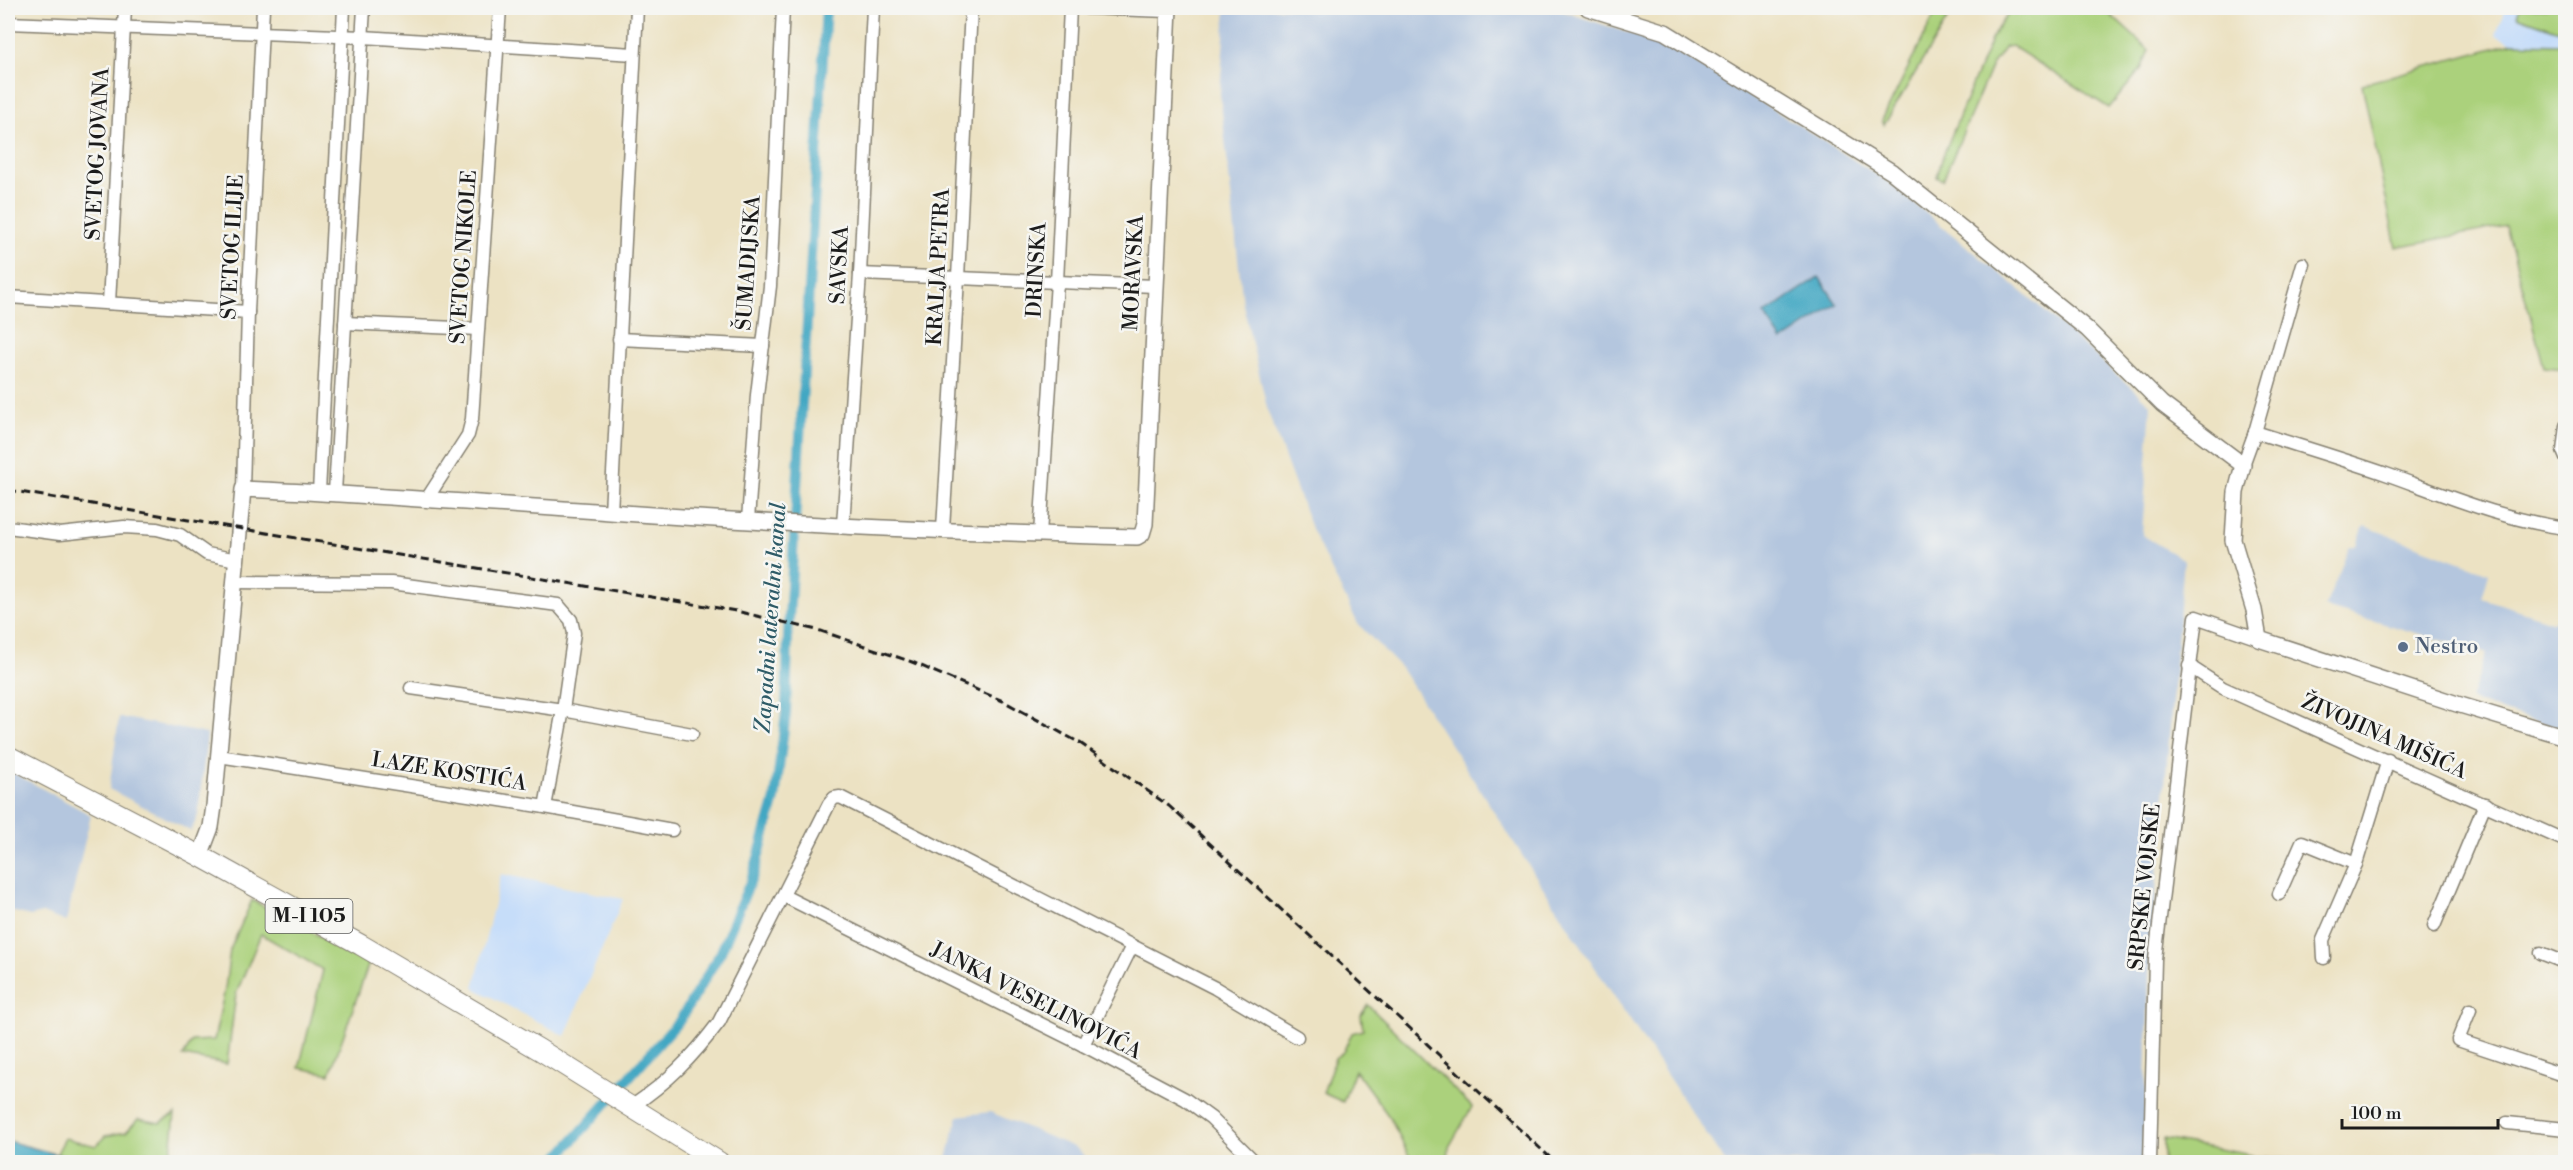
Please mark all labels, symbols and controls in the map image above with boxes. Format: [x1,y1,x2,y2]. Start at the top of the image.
street label: SVETOG JOVANA [80,66,116,241]
street label: SVETOG NIKOLE [445,169,483,345]
street label: SVETOG ILIJE [216,174,250,320]
street label: KRALJA PETRA [922,187,956,346]
street label: ŠUMADIJSKA [728,194,767,331]
street label: MORAVSKA [1118,214,1150,332]
street label: DRINSKA [1022,221,1053,318]
street label: SAVSKA [825,224,855,305]
water label: Zapadni lateralni kanal [749,502,793,734]
place label: Nestro [2415,634,2478,660]
marker: Nestro [2396,640,2410,654]
street label: ŽIVOJINA MIŠIĆA [2297,686,2473,785]
street label: LAZE KOSTIĆA [370,744,529,797]
street label: SRPSKE VOJSKE [2123,802,2167,972]
road number: M-I 105 [266,899,352,933]
street label: JANKA VESELINOVIĆA [925,933,1148,1066]
scale bar [2342,1092,2498,1130]
text: 100 m [2351,1102,2402,1125]

